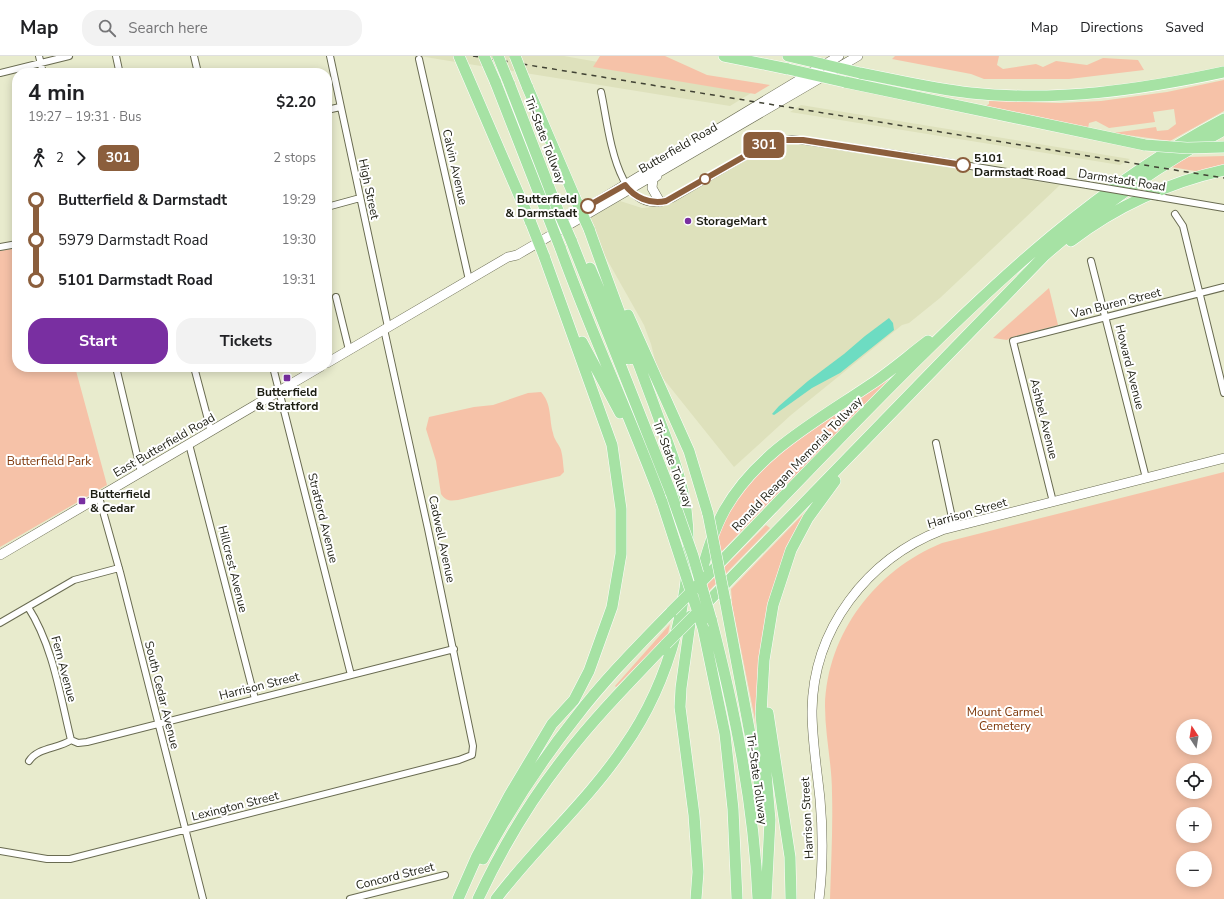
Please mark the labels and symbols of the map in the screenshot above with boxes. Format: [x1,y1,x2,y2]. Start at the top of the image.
street label: Tri-State Tollway [521,94,569,187]
street label: Butterfield Road [636,119,720,177]
street label: Calvin Avenue [439,128,471,206]
line badge: 301 [741,132,787,158]
place label: 5101 Darmstadt Road [974,150,1066,180]
street label: High Street [355,157,383,222]
marker: 5101 Darmstadt Road [955,157,971,173]
street label: Darmstadt Road [1077,165,1167,195]
unlabelled marker [699,173,711,185]
place label: Butterfield & Darmstadt [505,191,577,221]
marker: Butterfield & Darmstadt [580,198,596,214]
place label: StorageMart [696,213,767,229]
marker: StorageMart [683,216,693,226]
street label: Van Buren Street [1068,284,1163,322]
street label: Howard Avenue [1112,323,1148,411]
marker: Butterfield & Stratford [282,373,292,383]
street label: Ashbel Avenue [1026,377,1062,461]
place label: Butterfield & Stratford [256,384,318,414]
street label: Ronald Reagan Memorial Tollway [728,393,866,535]
street label: East Butterfield Road [110,409,218,481]
street label: Tri-State Tollway [649,418,697,511]
park label: Butterfield Park [7,453,92,469]
street label: Stratford Avenue [304,471,342,565]
place label: Butterfield & Cedar [90,486,150,516]
street label: Cadwell Avenue [425,494,459,584]
street label: Harrison Street [925,494,1009,532]
marker: Butterfield & Cedar [77,496,87,506]
street label: Hillcrest Avenue [214,524,252,614]
street label: Fern Avenue [48,634,80,704]
street label: South Cedar Avenue [141,639,183,751]
street label: Harrison Street [217,668,301,704]
park label: Mount Carmel Cemetery [967,704,1044,734]
north arrow [1176,719,1212,755]
street label: Tri-State Tollway [743,732,771,827]
street label: Harrison Street [797,776,817,859]
street label: Lexington Street [190,787,281,825]
street label: Concord Street [354,858,437,893]

